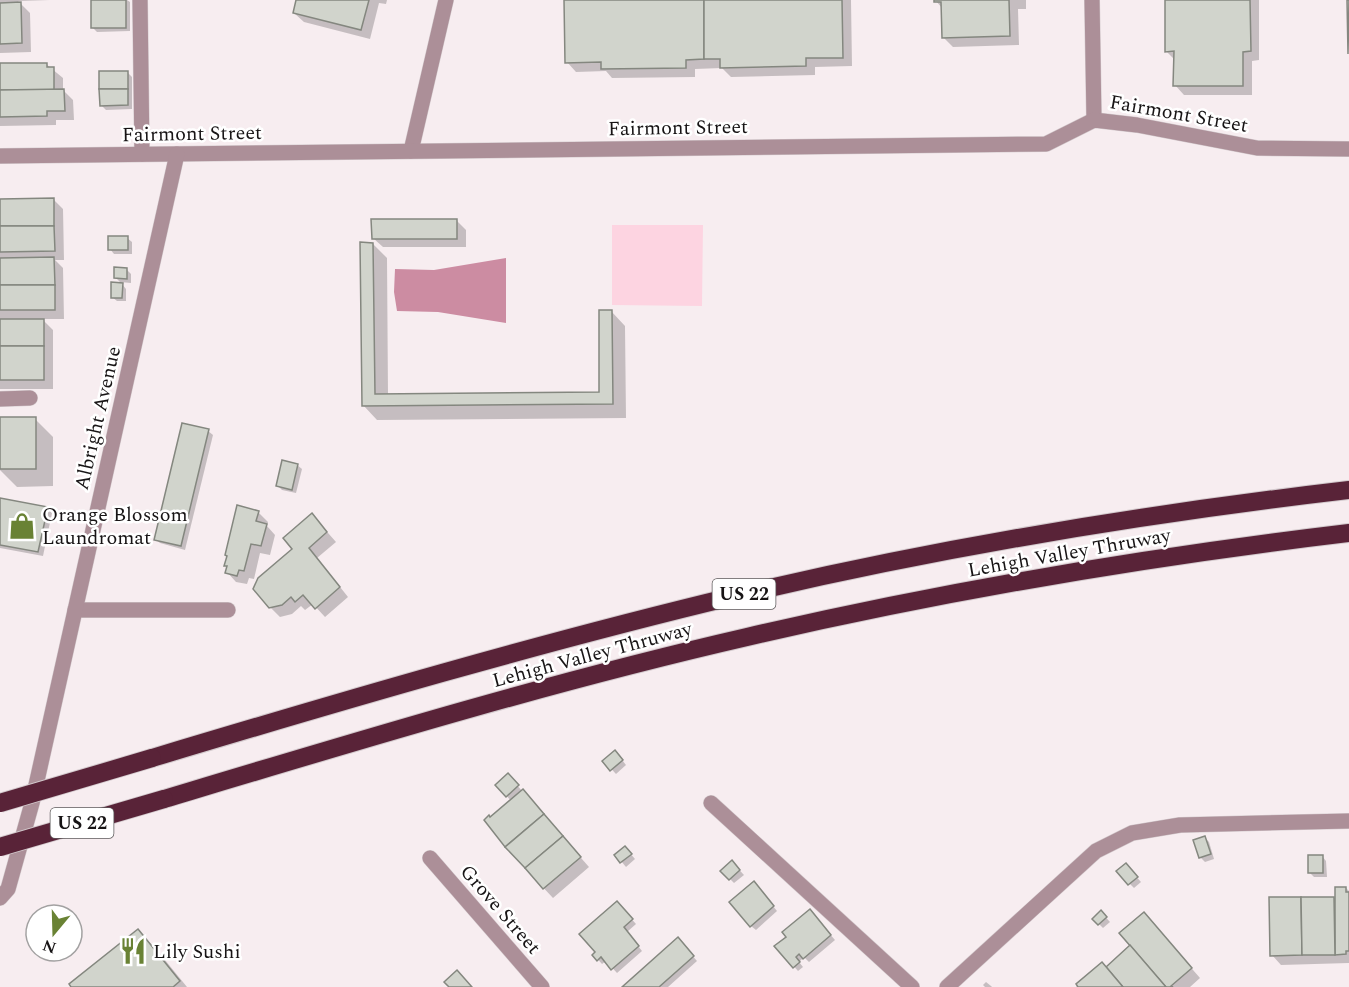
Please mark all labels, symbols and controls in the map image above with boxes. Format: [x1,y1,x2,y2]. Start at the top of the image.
street label: Fairmont Street [1107,87,1250,141]
street label: Fairmont Street [608,112,748,144]
street label: Fairmont Street [122,118,262,150]
street label: Albright Avenue [67,343,129,493]
place label: Orange Blossom Laundromat [42,500,188,553]
shop icon: Orange Blossom Laundromat [7,511,37,541]
street label: Lehigh Valley Thruway [965,520,1174,586]
road number: US 22 [712,579,776,609]
street label: Lehigh Valley Thruway [489,614,697,696]
road number: US 22 [50,808,113,838]
street label: Grove Street [453,858,548,961]
north arrow [24,903,84,963]
text: N [39,933,60,960]
restaurant icon: Lily Sushi [118,936,148,966]
place label: Lily Sushi [153,937,241,967]

